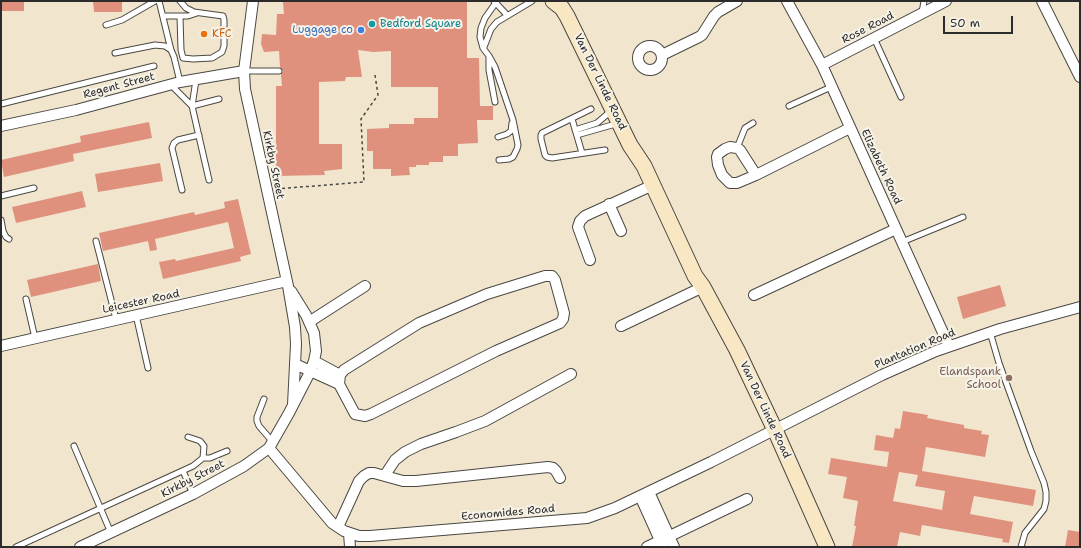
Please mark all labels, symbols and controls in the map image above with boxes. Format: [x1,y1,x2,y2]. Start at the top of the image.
scale bar [945,8,1015,34]
street label: Rose Road [840,9,896,47]
text: 50 m [950,15,980,31]
place label: Bedford Square [380,17,461,31]
marker: Bedford Square [367,19,377,29]
place label: Luggage co [292,23,353,37]
marker: Luggage co [356,25,366,35]
place label: KFC [212,27,232,41]
marker: KFC [199,29,209,39]
street label: Van Der Linde Road [571,32,629,132]
street label: Regent Street [82,70,156,102]
street label: Elizabeth Road [858,127,904,207]
street label: Kirkby Street [259,130,287,200]
street label: Leicester Road [101,287,181,317]
street label: Plantation Road [873,326,957,372]
street label: Van Der Linde Road [737,359,793,461]
place label: Elandspank School [939,365,1001,391]
marker: Elandspank School [1004,373,1014,383]
street label: Kirkby Street [159,457,227,501]
street label: Economides Road [461,502,555,524]

